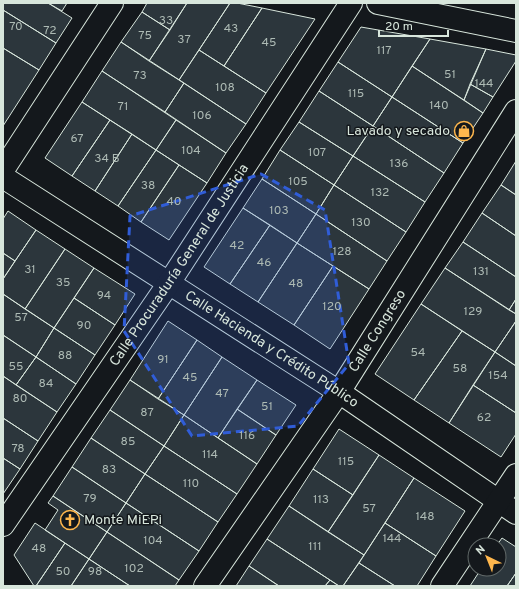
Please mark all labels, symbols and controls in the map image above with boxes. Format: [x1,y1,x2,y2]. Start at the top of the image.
scale bar [379,12,448,38]
house number: 33 [159,13,173,29]
house number: 70 [9,19,23,35]
text: 20 m [385,19,413,35]
house number: 43 [224,21,238,37]
house number: 72 [43,23,57,39]
house number: 75 [138,28,152,44]
house number: 37 [177,32,191,48]
house number: 45 [262,35,276,51]
house number: 117 [376,43,392,59]
house number: 51 [444,67,456,83]
house number: 73 [133,68,147,84]
house number: 144 [474,76,494,92]
house number: 108 [215,80,235,96]
house number: 115 [348,86,364,102]
house number: 140 [429,98,449,114]
house number: 71 [118,99,128,115]
house number: 106 [192,108,212,124]
shop icon: Lavado y secado [453,120,475,142]
place label: Lavado y secado [346,123,450,140]
house number: 67 [70,131,84,147]
house number: 104 [181,143,201,159]
house number: 107 [308,145,326,161]
house number: 34 B [94,151,120,167]
house number: 136 [390,156,408,172]
street label: Calle Procuraduría General de Justicia [106,161,253,370]
house number: 105 [288,174,308,190]
house number: 38 [141,178,155,194]
house number: 132 [371,185,389,201]
house number: 40 [166,194,182,210]
house number: 103 [269,203,289,219]
house number: 130 [351,215,371,231]
house number: 42 [230,238,244,254]
house number: 128 [332,244,352,260]
house number: 46 [257,255,271,271]
house number: 31 [24,262,36,278]
house number: 131 [473,264,489,280]
house number: 35 [56,275,70,291]
house number: 48 [289,276,303,292]
street label: Calle Congreso [345,286,410,375]
street label: Calle Hacienda y Crédito Público [182,287,362,411]
house number: 94 [97,288,111,304]
house number: 120 [322,299,342,315]
house number: 129 [464,304,482,320]
house number: 57 [14,310,28,326]
house number: 90 [77,318,91,334]
house number: 54 [410,345,426,361]
house number: 88 [58,348,72,364]
house number: 91 [157,352,169,368]
house number: 55 [9,359,23,375]
house number: 58 [453,361,467,377]
house number: 154 [488,368,508,384]
house number: 45 [183,370,197,386]
house number: 84 [39,376,53,392]
house number: 47 [215,386,229,402]
house number: 80 [13,391,27,407]
house number: 51 [261,399,273,415]
house number: 87 [140,405,154,421]
house number: 62 [477,410,491,426]
house number: 116 [239,428,255,444]
house number: 85 [121,434,135,450]
house number: 78 [11,441,25,457]
house number: 114 [202,447,218,463]
house number: 115 [338,454,354,470]
house number: 83 [102,462,116,478]
house number: 110 [183,476,199,492]
house number: 79 [83,491,97,507]
house number: 113 [313,492,329,508]
house number: 57 [362,501,376,517]
church icon: Monte MiEPi [59,509,81,531]
house number: 148 [415,509,435,525]
place label: Monte MiEPi [84,512,162,529]
house number: 144 [382,531,402,547]
house number: 104 [143,533,163,549]
north arrow [467,537,507,577]
house number: 111 [308,539,322,555]
house number: 48 [32,541,46,557]
text: N [473,543,489,558]
house number: 102 [124,561,144,577]
house number: 50 [55,564,71,580]
house number: 98 [88,564,102,580]

